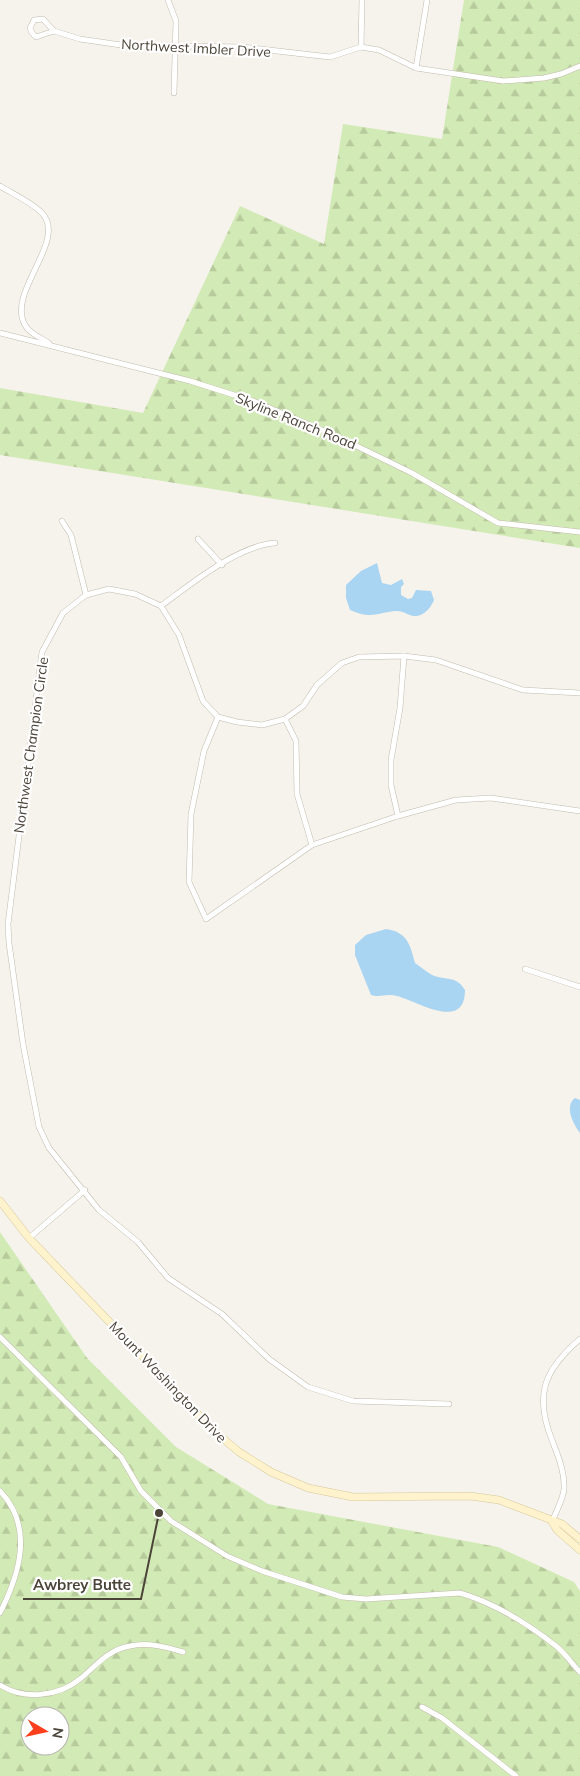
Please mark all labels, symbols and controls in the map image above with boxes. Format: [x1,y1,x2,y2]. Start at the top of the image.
street label: Northwest Imbler Drive [121,35,271,61]
street label: Skyline Ranch Road [233,389,359,453]
street label: Northwest Champion Circle [10,656,52,834]
street label: Mount Washington Drive [105,1318,231,1446]
callout: Awbrey Butte [23,1569,141,1599]
text: Awbrey Butte [33,1575,131,1594]
north arrow [20,1706,70,1756]
text: N [48,1726,68,1740]

